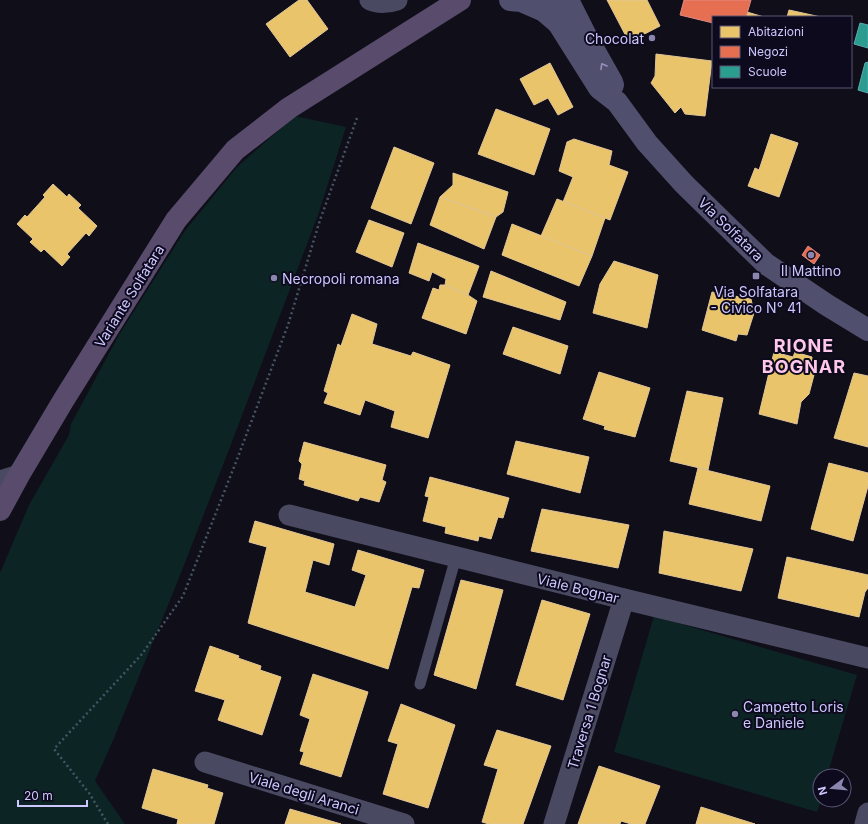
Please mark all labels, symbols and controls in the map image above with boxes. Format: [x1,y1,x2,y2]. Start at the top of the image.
legend [712,16,852,88]
text: Abitazioni [748,24,804,39]
place label: Chocolat [585,30,644,47]
marker: Chocolat [647,33,657,43]
text: Negozi [748,44,788,59]
one-way arrow [600,63,608,70]
text: Scuole [748,64,787,79]
street label: Via Solfatara [695,194,767,264]
street label: Variante Solfatara [91,242,167,350]
marker: Il Mattino [806,250,816,260]
place label: Il Mattino [781,262,841,279]
place label: Necropoli romana [282,270,400,287]
marker: Via Solfatara - Civico N° 41 [751,271,761,281]
marker: Necropoli romana [269,273,279,283]
place label: Via Solfatara - Civico N° 41 [711,283,801,316]
district label: RIONE BOGNAR [762,335,846,377]
street label: Viale Bognar [535,570,621,606]
street label: Traversa 1 Bognar [564,653,614,771]
place label: Campetto Loris e Daniele [743,698,844,731]
marker: Campetto Loris e Daniele [730,709,740,719]
street label: Viale degli Aranci [247,768,361,818]
north arrow [812,768,852,808]
scale bar [18,782,87,808]
text: N [815,785,830,797]
text: 20 m [24,788,53,803]

